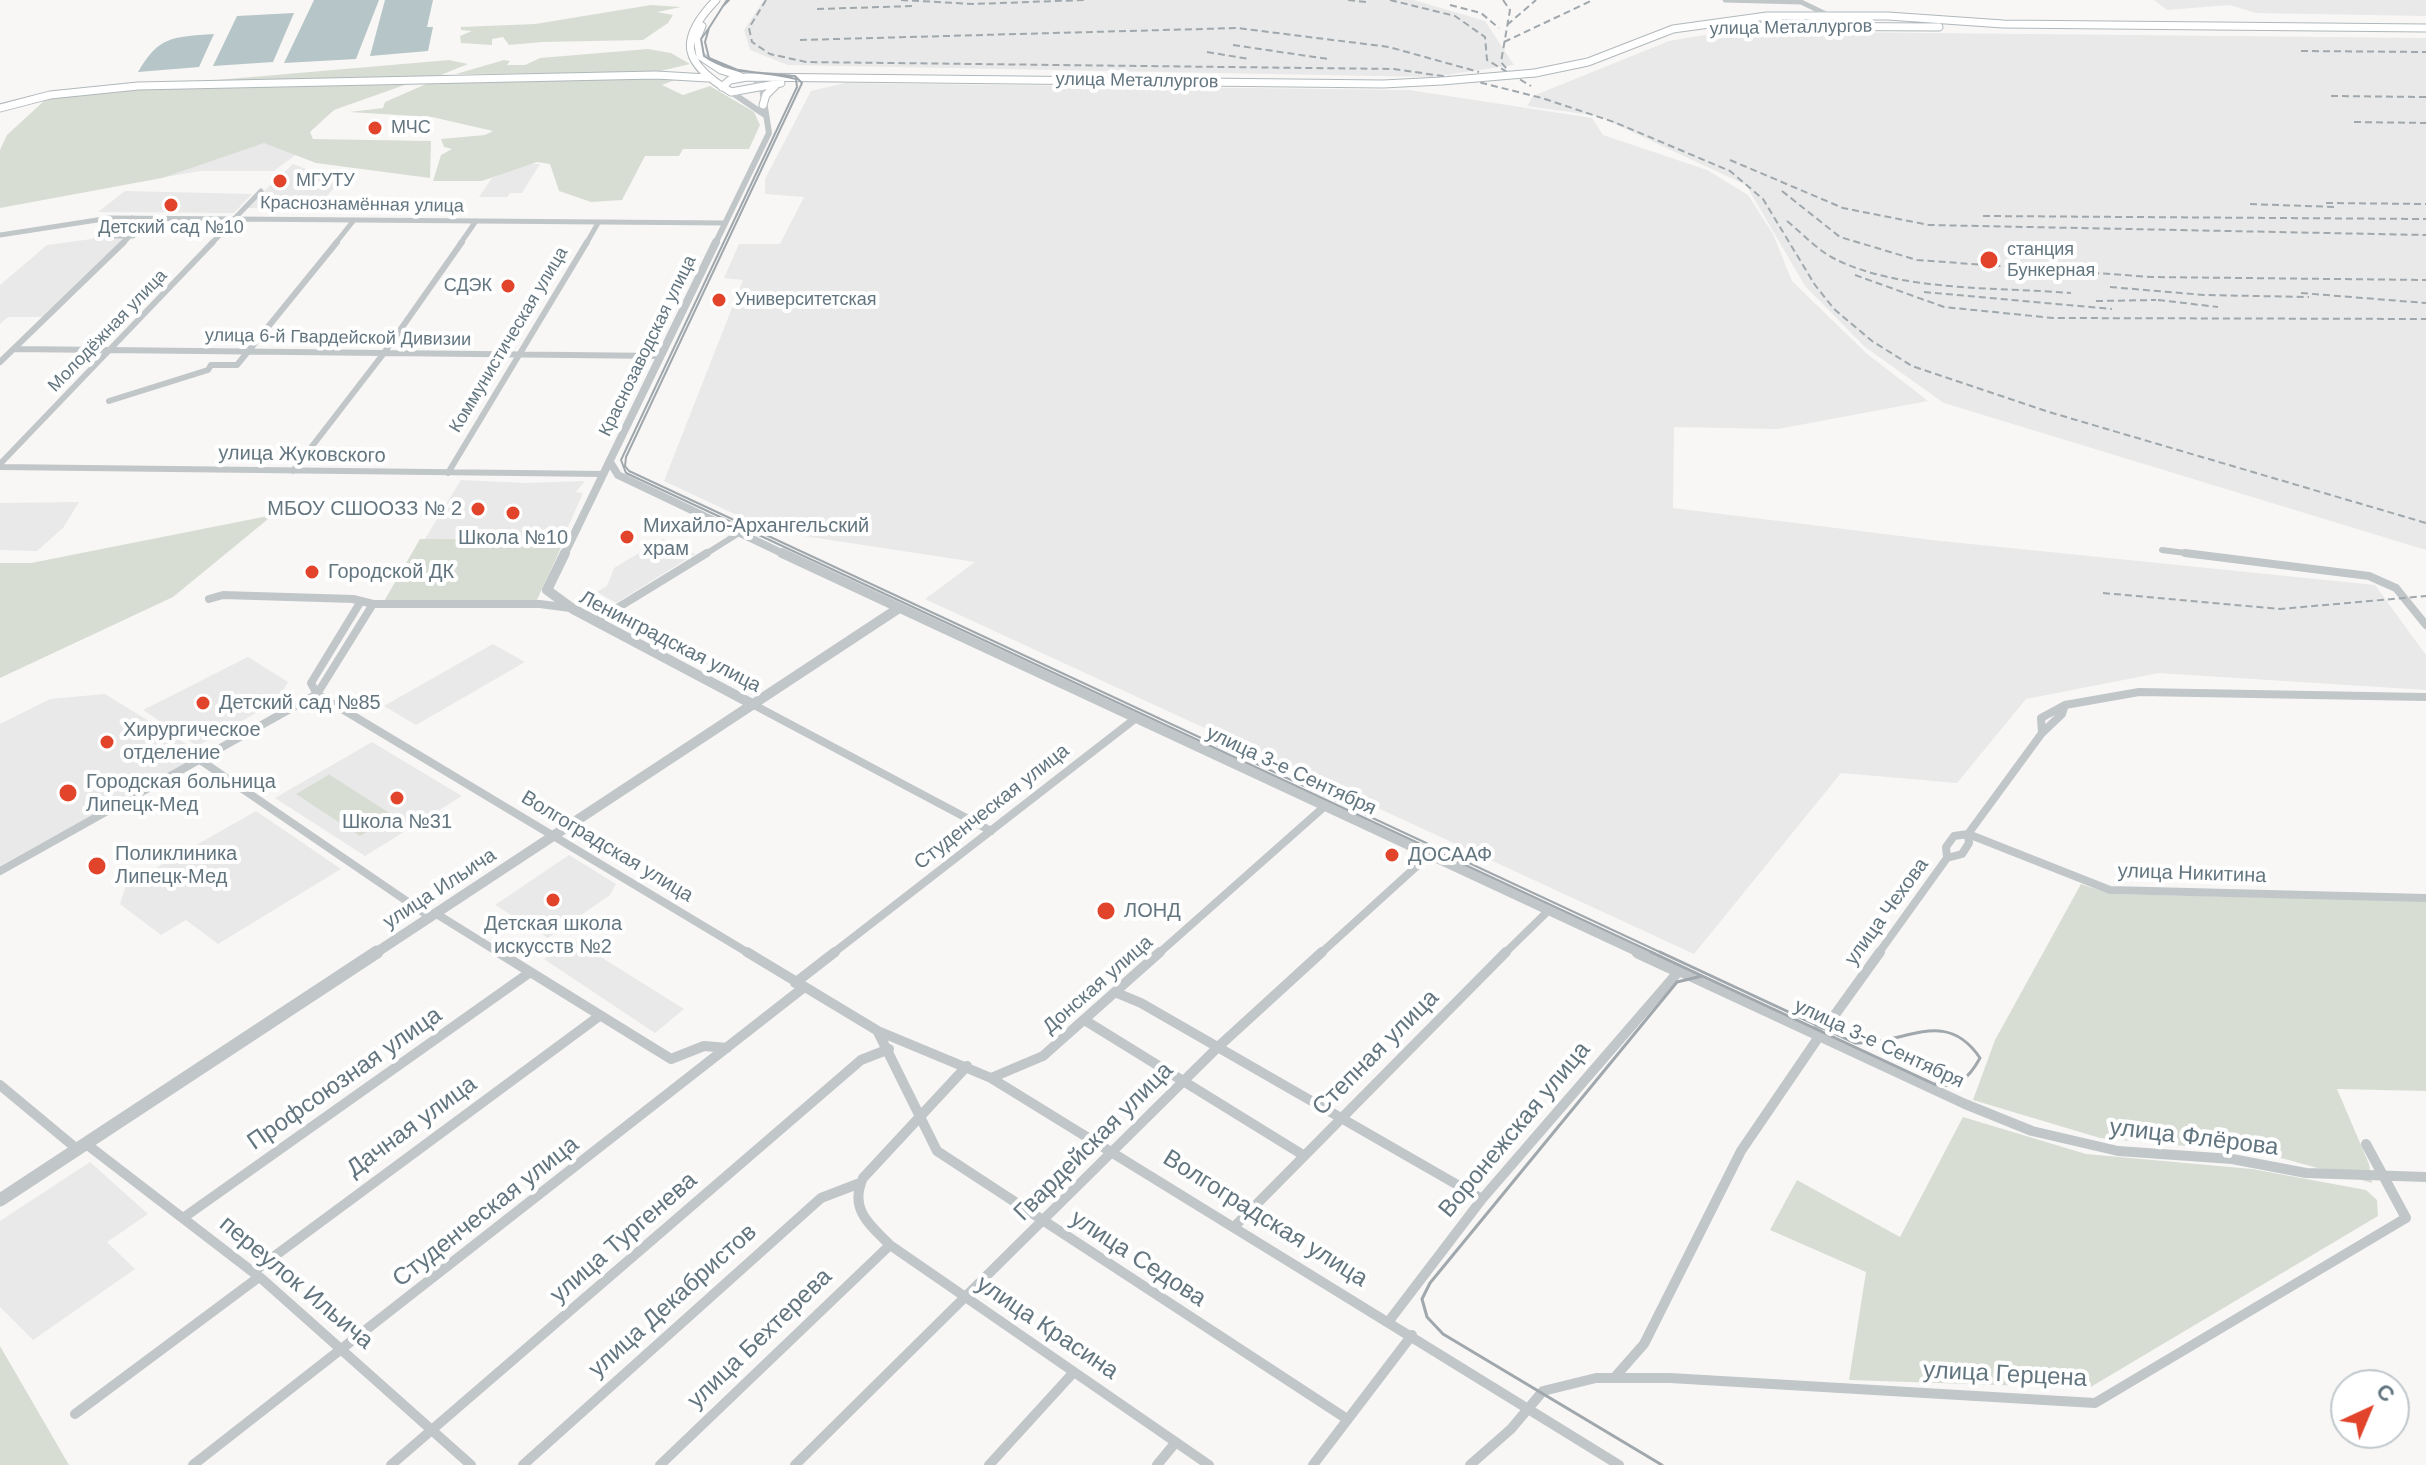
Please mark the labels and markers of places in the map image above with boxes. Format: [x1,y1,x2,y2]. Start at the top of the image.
place label: МЧС [391,117,431,139]
marker: МЧС [366,119,384,137]
place label: МГУТУ [296,170,355,192]
marker: МГУТУ [271,172,289,190]
marker: Детский сад №10 [162,196,180,214]
place label: Детский сад №10 [98,217,244,239]
place label: станция Бункерная [2007,239,2095,282]
marker: станция Бункерная [1978,249,2000,271]
place label: СДЭК [444,275,492,297]
marker: СДЭК [499,277,517,295]
place label: Университетская [735,289,877,311]
marker: Университетская [710,291,728,309]
place label: МБОУ СШООЗЗ № 2 [267,497,462,521]
marker: МБОУ СШООЗЗ № 2 [469,500,487,518]
marker: Школа №10 [504,504,522,522]
place label: Михайло-Архангельский храм [643,514,869,561]
place label: Школа №10 [458,526,568,550]
marker: Михайло-Архангельский храм [618,528,636,546]
place label: Городской ДК [328,560,454,584]
marker: Городской ДК [303,563,321,581]
place label: Детский сад №85 [219,691,381,715]
marker: Детский сад №85 [194,694,212,712]
place label: Хирургическое отделение [123,718,261,765]
marker: Хирургическое отделение [98,733,116,751]
place label: Городская больница Липецк-Мед [86,770,276,817]
marker: Городская больница Липецк-Мед [57,782,79,804]
marker: Школа №31 [388,789,406,807]
place label: Школа №31 [342,810,452,834]
place label: Поликлиника Липецк-Мед [115,842,237,889]
place label: ДОСААФ [1408,843,1492,867]
marker: ДОСААФ [1383,846,1401,864]
marker: Поликлиника Липецк-Мед [86,855,108,877]
marker: Детская школа искусств №2 [544,891,562,909]
place label: ЛОНД [1124,899,1181,923]
marker: ЛОНД [1095,900,1117,922]
place label: Детская школа искусств №2 [484,912,622,959]

